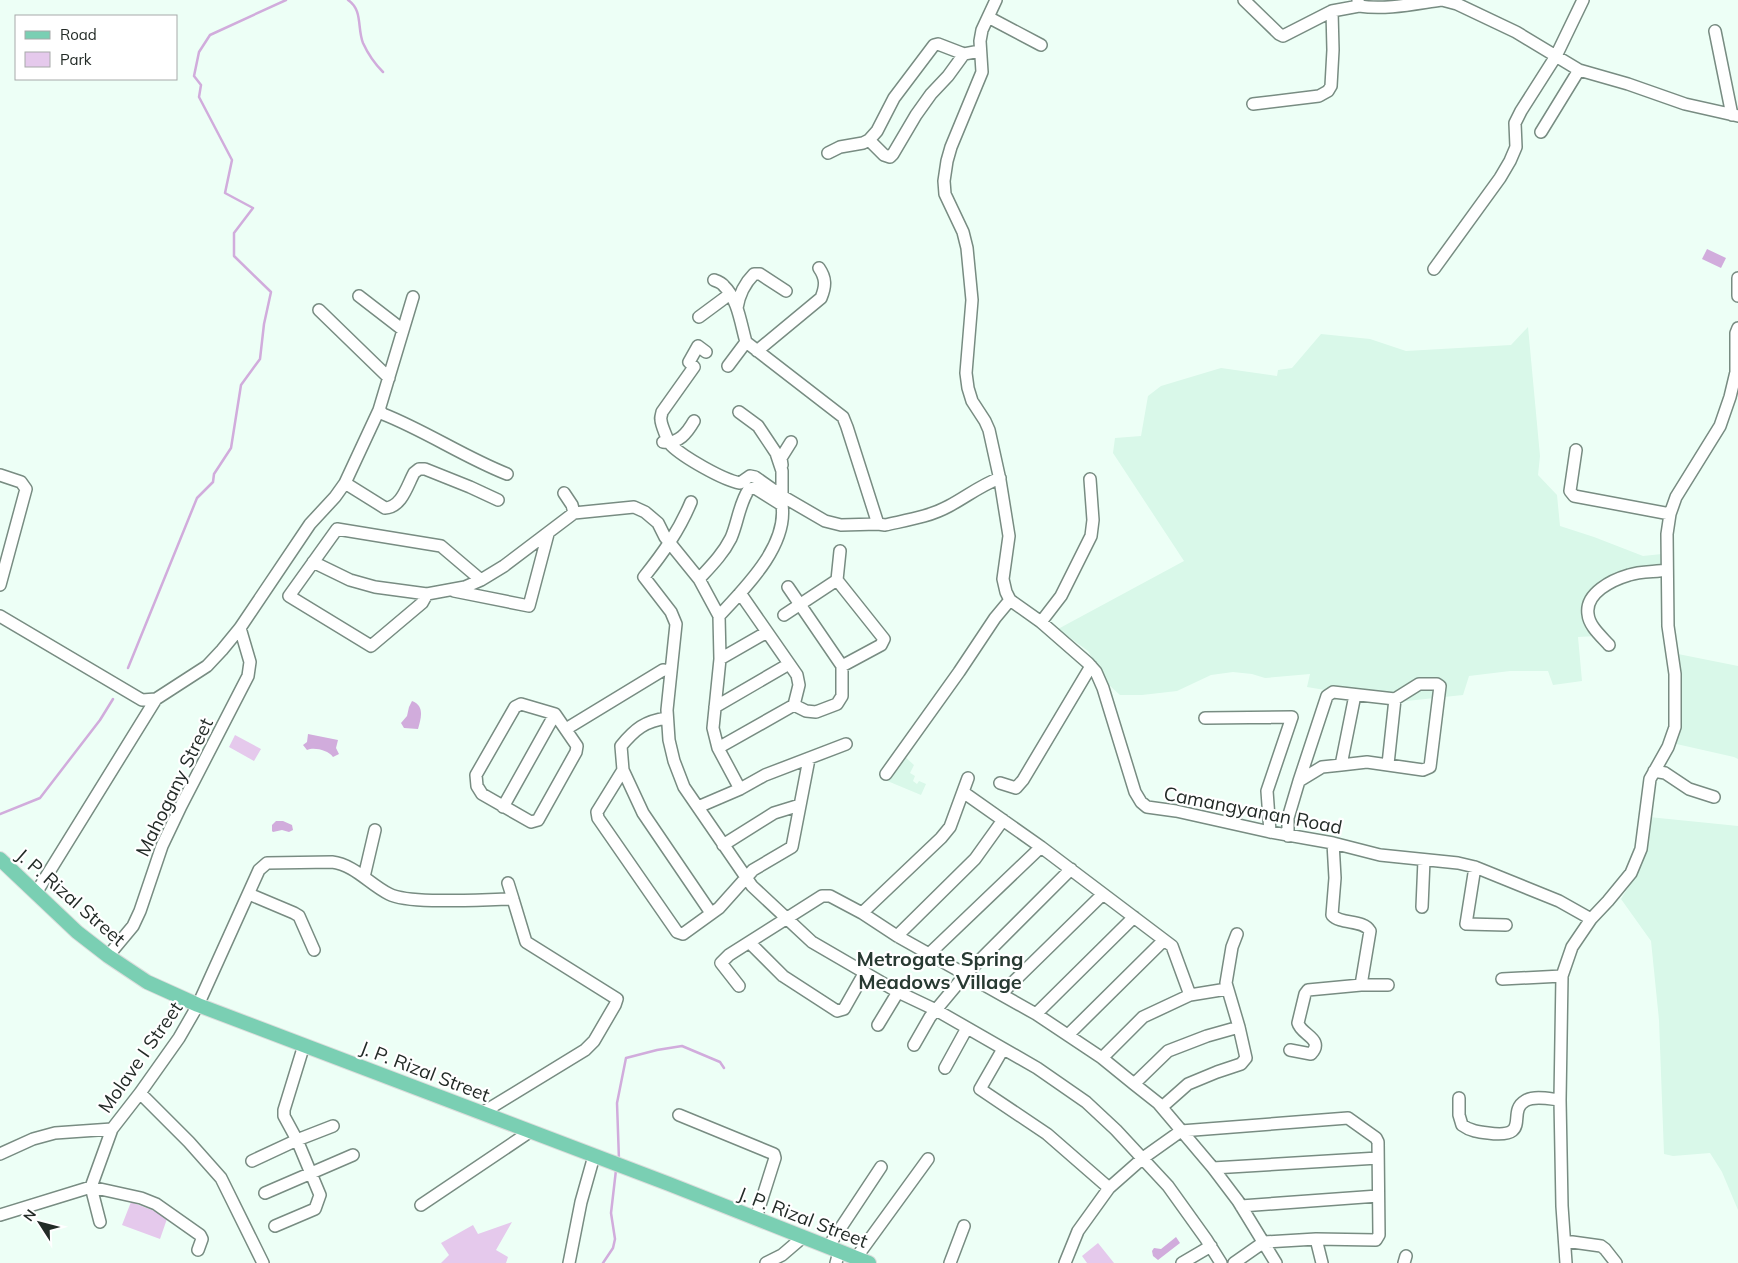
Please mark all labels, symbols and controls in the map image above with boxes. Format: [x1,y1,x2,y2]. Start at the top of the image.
legend [15,15,178,80]
text: Road [60,25,97,44]
text: Park [60,50,92,69]
street label: Mahogany Street [130,713,218,860]
street label: Camangyanan Road [1162,781,1344,839]
street label: J. P. Rizal Street [12,843,131,951]
district label: Metrogate Spring Meadows Village [856,946,1024,994]
street label: Molave I Street [93,996,187,1117]
street label: J. P. Rizal Street [357,1035,493,1107]
street label: J. P. Rizal Street [735,1181,871,1253]
north arrow [15,1198,65,1248]
text: N [19,1206,40,1225]

